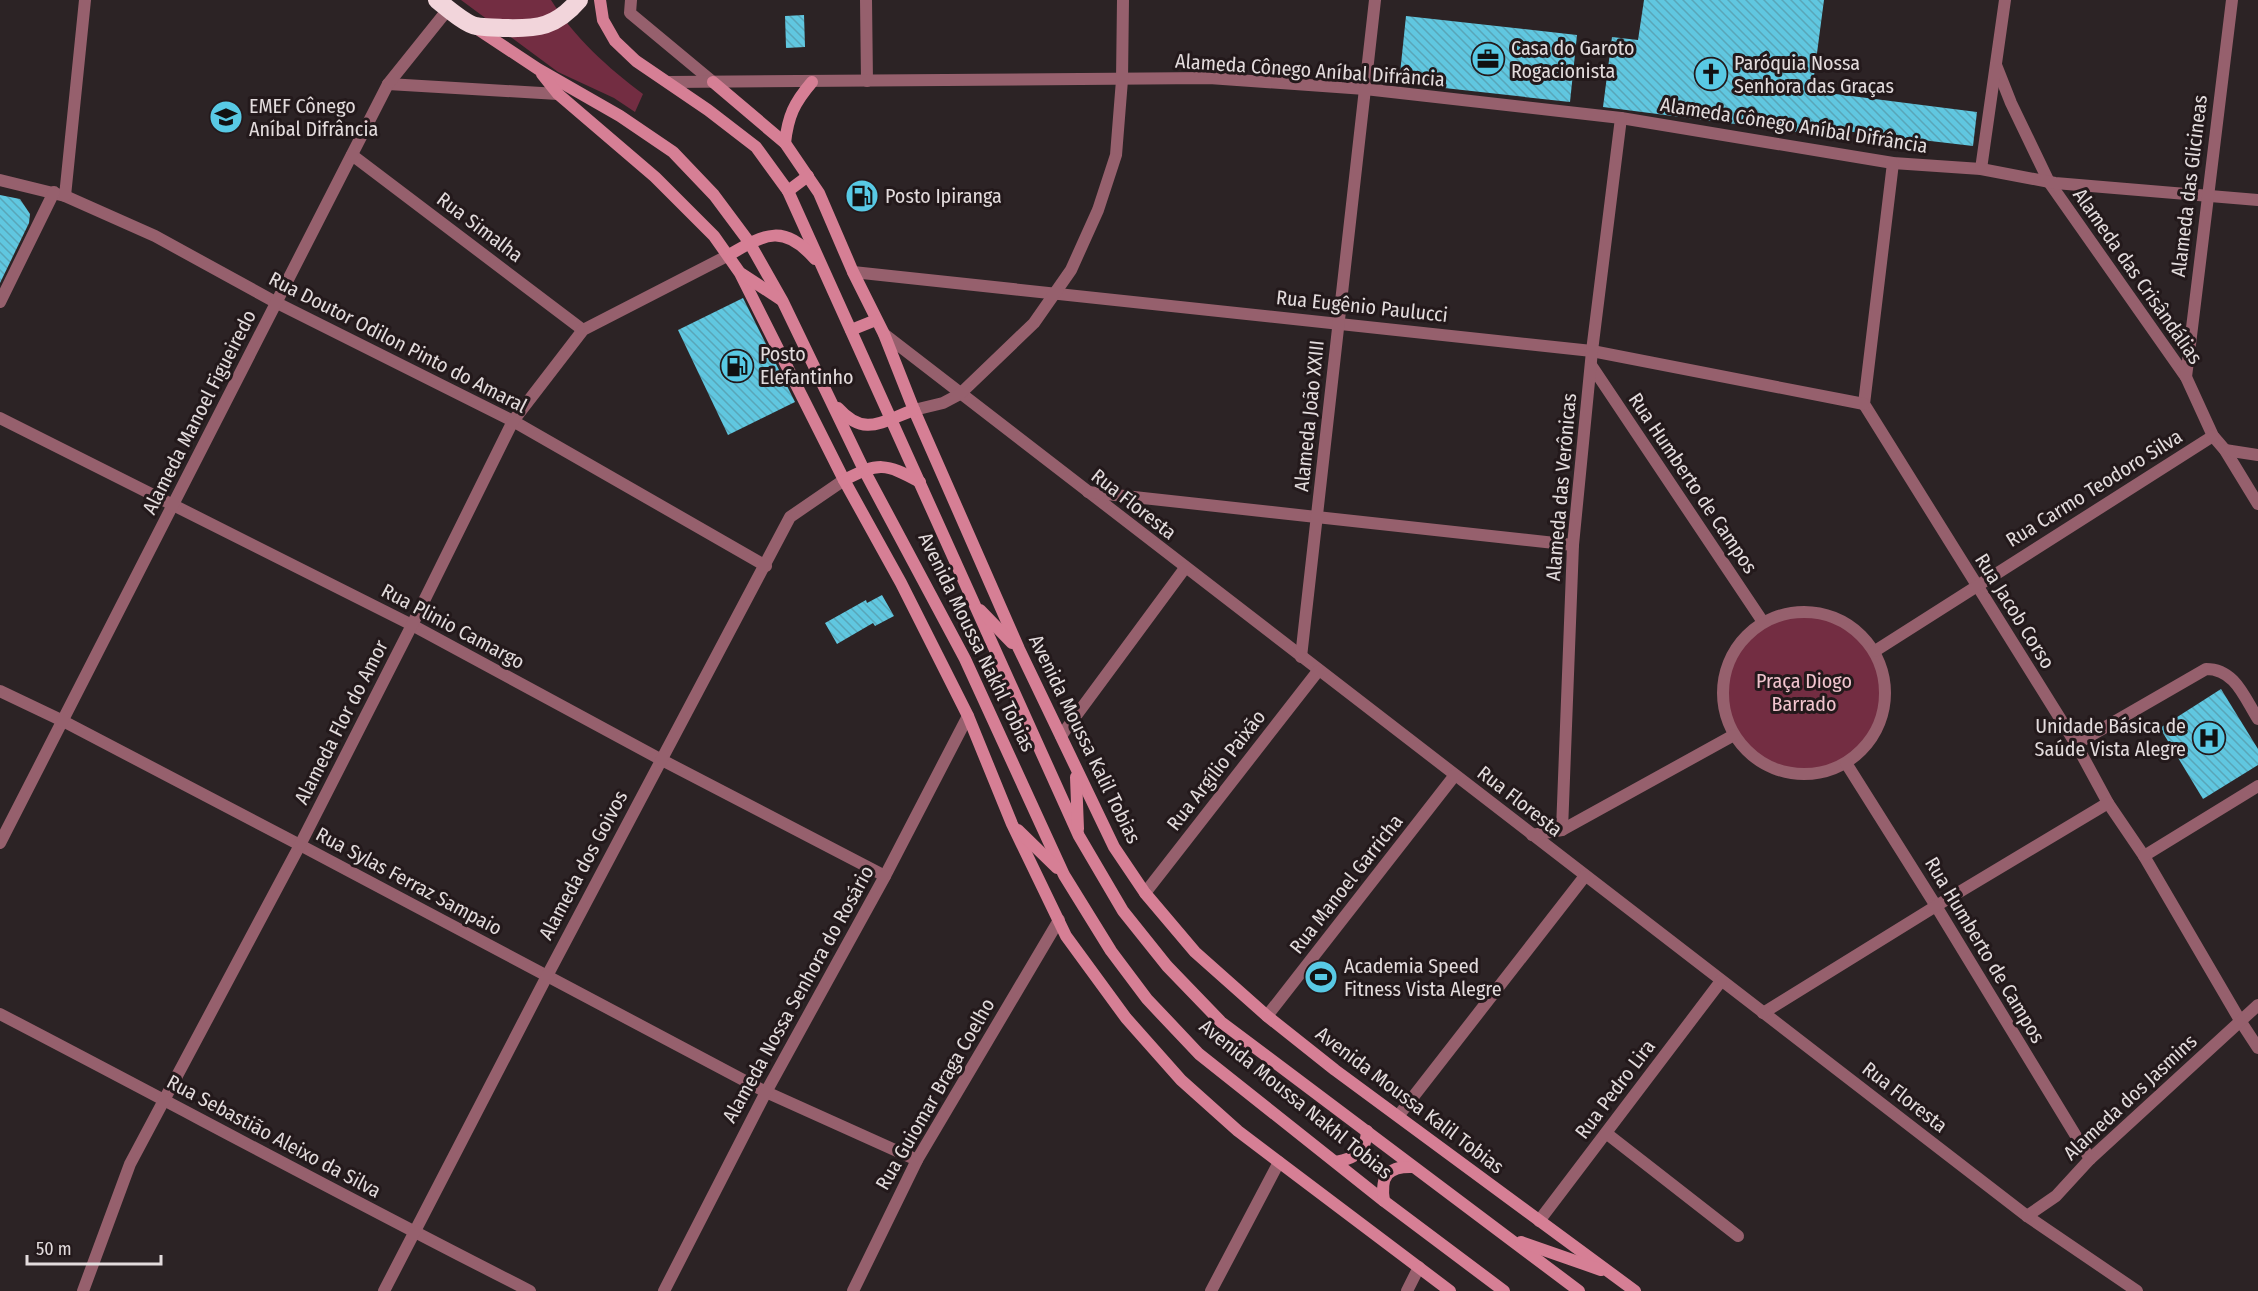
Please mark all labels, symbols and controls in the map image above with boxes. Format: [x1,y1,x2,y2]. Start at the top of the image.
place label: Casa do Garoto Rogacionista [1511,36,1634,83]
office icon: Casa do Garoto Rogacionista [1470,41,1506,77]
street label: Alameda Cônego Aníbal Difrância [1174,49,1446,91]
place label: Paróquia Nossa Senhora das Graças [1734,51,1894,98]
church icon: Paróquia Nossa Senhora das Graças [1693,56,1729,92]
street label: Alameda Cônego Aníbal Difrância [1659,92,1929,158]
place label: EMEF Cônego Aníbal Difrância [249,94,378,141]
street label: Alameda das Glicineas [2166,94,2212,278]
school or university icon: EMEF Cônego Aníbal Difrância [208,99,244,135]
fuel station icon: Posto Ipiranga [844,178,880,214]
street label: Alameda das Crisândálias [2068,183,2208,369]
place label: Posto Ipiranga [885,184,1002,208]
street label: Rua Simalha [432,187,528,267]
street label: Rua Doutor Odilon Pinto do Amaral [265,266,531,418]
street label: Rua Eugênio Paulucci [1275,285,1449,327]
street label: Alameda Manoel Figueiredo [137,306,261,518]
street label: Alameda João XXIII [1289,339,1329,493]
place label: Posto Elefantinho [760,342,854,389]
fuel station icon: Posto Elefantinho [719,348,755,384]
street label: Rua Humberto de Campos [1624,388,1762,578]
street label: Alameda das Verônicas [1541,392,1581,582]
street label: Rua Carmo Teodoro Silva [2002,424,2186,552]
street label: Rua Floresta [1087,463,1181,545]
street label: Avenida Moussa Nakhl Tobias [913,529,1041,755]
street label: Rua Jacob Corso [1970,549,2060,673]
street label: Rua Plinio Camargo [377,578,529,674]
street label: Avenida Moussa Kalil Tobias [1024,631,1146,847]
street label: Alameda Flor do Amor [289,636,393,808]
park label: Praça Diogo Barrado [1756,669,1852,716]
street label: Rua Argílio Paixão [1162,705,1270,835]
place label: Unidade Básica de Saúde Vista Alegre [2035,714,2186,761]
hospital icon: Unidade Básica de Saúde Vista Alegre [2191,720,2227,756]
street label: Rua Floresta [1473,760,1567,842]
street label: Alameda dos Goivos [534,786,632,944]
street label: Rua Manoel Garricha [1284,810,1408,958]
street label: Rua Sylas Ferraz Sampaio [312,822,506,940]
street label: Rua Humberto de Campos [1920,853,2050,1047]
street label: Alameda Nossa Senhora do Rosário [717,861,879,1127]
place label: Academia Speed Fitness Vista Alegre [1344,954,1502,1001]
sports icon: Academia Speed Fitness Vista Alegre [1303,959,1339,995]
street label: Rua Guiomar Braga Coelho [870,994,1000,1194]
street label: Avenida Moussa Nakhl Tobias [1195,1014,1397,1184]
street label: Avenida Moussa Kalil Tobias [1311,1021,1509,1179]
street label: Alameda dos Jasmins [2058,1029,2202,1165]
street label: Rua Pedro Lira [1570,1035,1660,1143]
street label: Rua Floresta [1858,1056,1952,1138]
street label: Rua Sebastião Aleixo da Silva [163,1069,385,1203]
scale bar [27,1228,160,1266]
text: 50 m [36,1238,72,1260]

